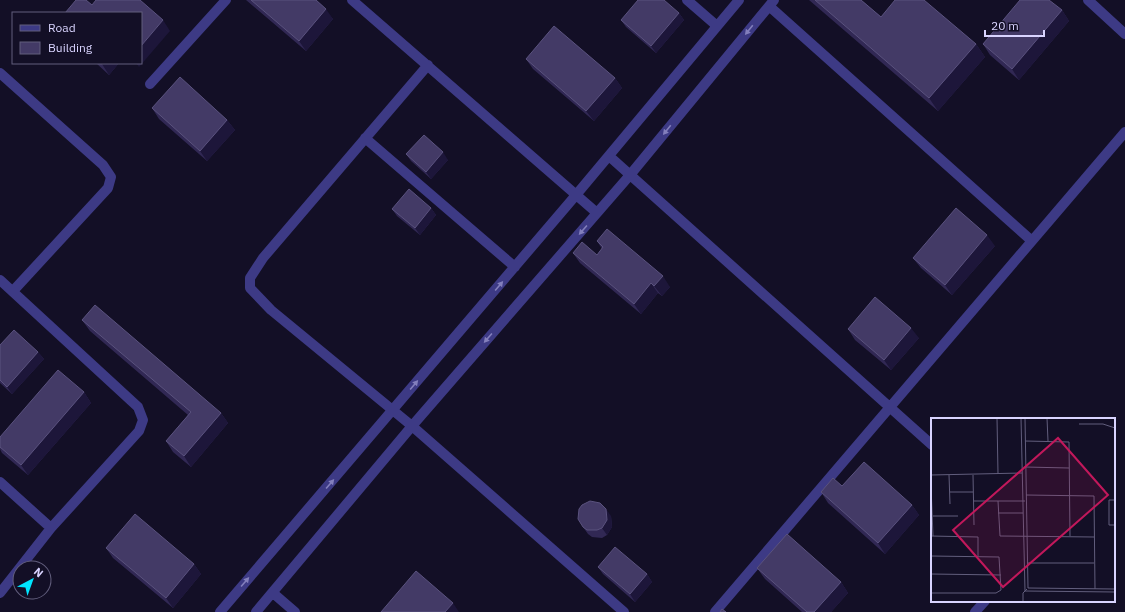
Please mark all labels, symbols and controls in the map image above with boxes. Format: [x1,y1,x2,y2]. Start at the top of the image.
legend [12,12,142,64]
scale bar [985,12,1044,38]
text: 20 m [991,18,1019,33]
text: Road [48,20,76,35]
one-way arrow [745,25,754,35]
text: Building [48,40,93,55]
one-way arrow [662,125,671,136]
one-way arrow [578,224,587,235]
one-way arrow [494,281,503,291]
one-way arrow [484,333,493,343]
one-way arrow [410,380,419,390]
inset map [931,418,1115,602]
one-way arrow [326,479,335,489]
north arrow [12,560,52,600]
text: N [31,565,46,580]
one-way arrow [241,577,250,588]

